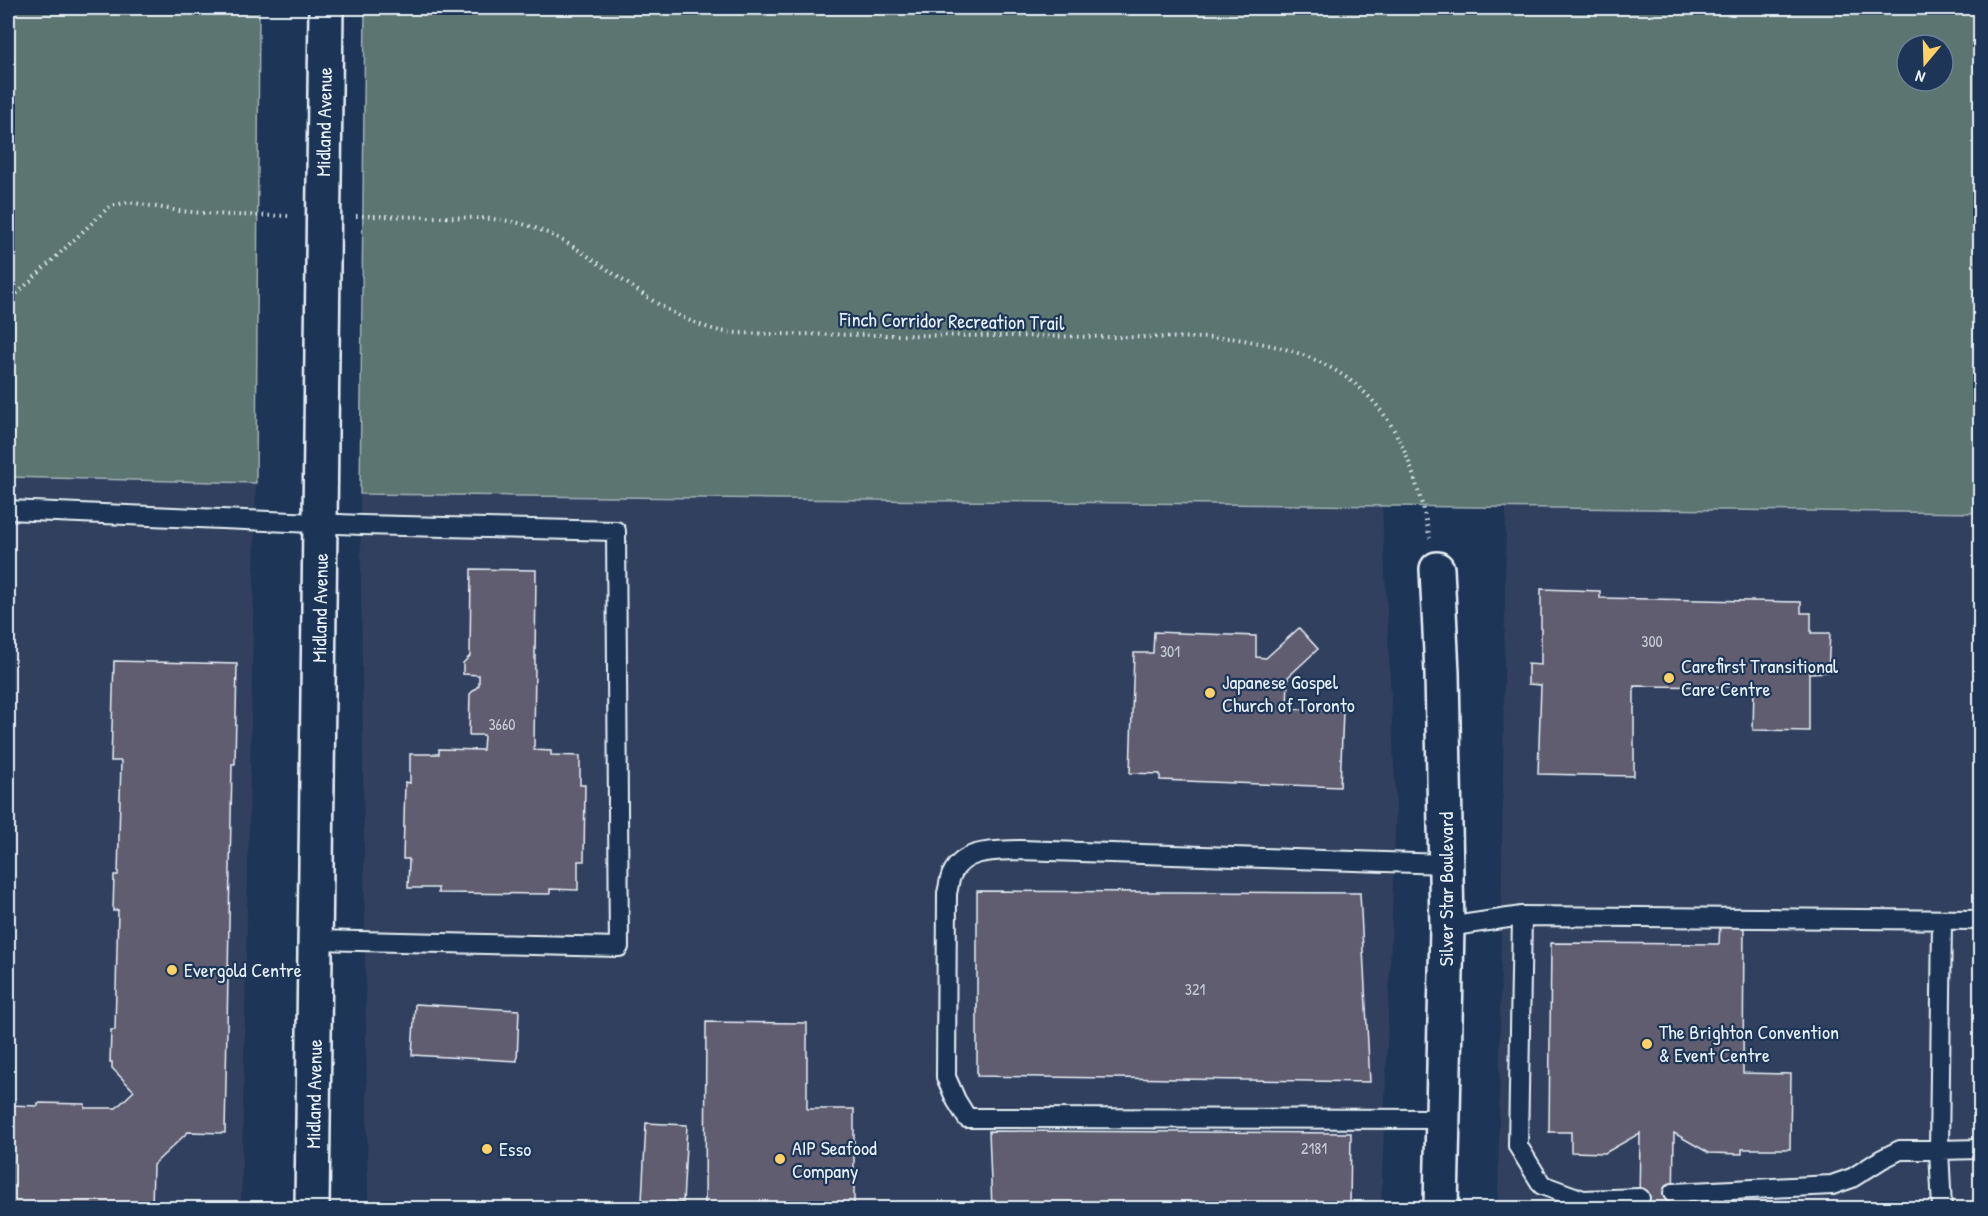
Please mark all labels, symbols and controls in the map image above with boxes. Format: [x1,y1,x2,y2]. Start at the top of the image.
north arrow [1895,33,1955,93]
text: N [1912,65,1928,89]
street label: Midland Avenue [309,67,338,177]
street label: Finch Corridor Recreation Trail [838,305,1065,336]
street label: Midland Avenue [305,553,334,663]
house number: 300 [1641,630,1663,652]
house number: 301 [1160,640,1180,662]
place label: Carefirst Transitional Care Centre [1681,652,1839,702]
place label: Japanese Gospel Church of Toronto [1222,668,1355,718]
marker: Carefirst Transitional Care Centre [1662,671,1676,685]
marker: Japanese Gospel Church of Toronto [1203,686,1217,700]
house number: 3660 [488,713,516,735]
street label: Silver Star Boulevard [1432,812,1459,966]
place label: Evergold Centre [184,956,302,983]
marker: Evergold Centre [165,963,179,977]
house number: 321 [1185,978,1205,1000]
place label: The Brighton Convention & Event Centre [1659,1018,1839,1068]
marker: The Brighton Convention & Event Centre [1640,1037,1654,1051]
street label: Midland Avenue [299,1039,328,1149]
place label: AIP Seafood Company [792,1134,877,1184]
place label: Esso [499,1135,531,1162]
house number: 2181 [1301,1137,1327,1159]
marker: Esso [480,1142,494,1156]
marker: AIP Seafood Company [773,1152,787,1166]

